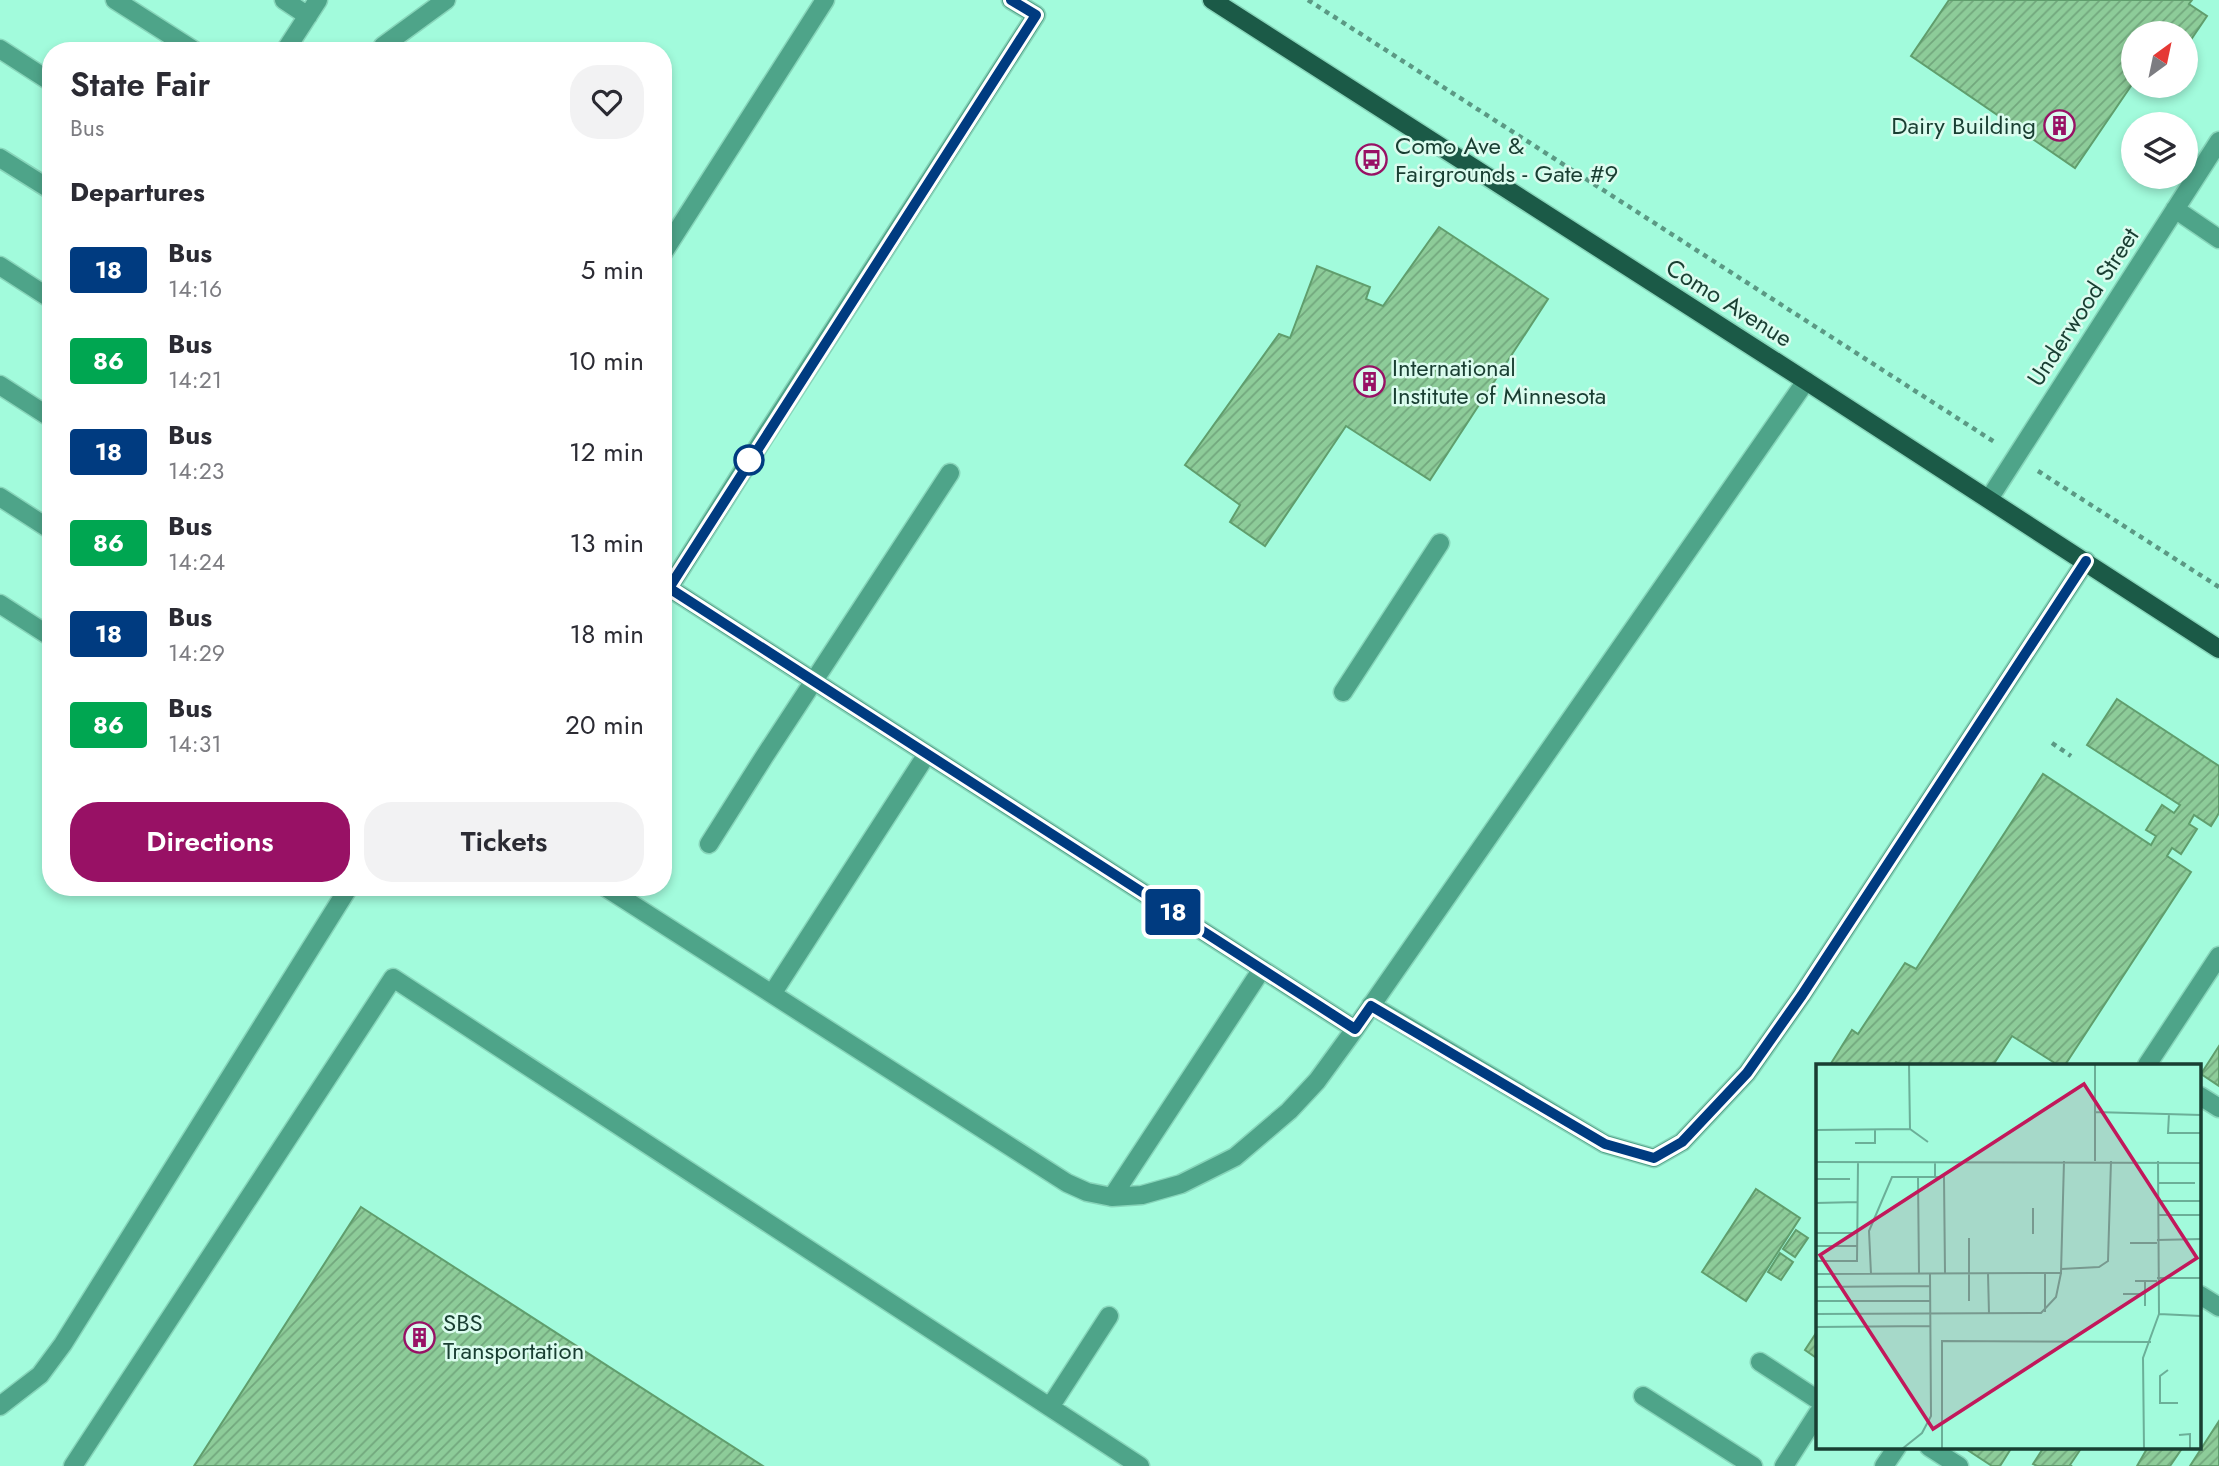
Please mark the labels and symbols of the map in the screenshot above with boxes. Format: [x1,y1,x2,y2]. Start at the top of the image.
north arrow [2121,21,2198,98]
place label: Dairy Building [1891,108,2036,143]
building icon: Dairy Building [2042,109,2076,143]
place label: Como Ave & Fairgrounds - Gate #9 [1395,128,1618,191]
bus stop icon: Como Ave & Fairgrounds - Gate #9 [1355,143,1389,177]
street label: Underwood Street [2018,220,2147,393]
street label: Como Avenue [1659,250,1799,355]
place label: International Institute of Minnesota [1392,350,1606,413]
building icon: International Institute of Minnesota [1352,365,1386,399]
unlabelled marker [734,445,764,475]
line badge: 18 [1142,889,1204,935]
inset map [1816,1064,2202,1448]
place label: SBS Transportation [443,1305,584,1368]
building icon: SBS Transportation [403,1320,437,1354]

